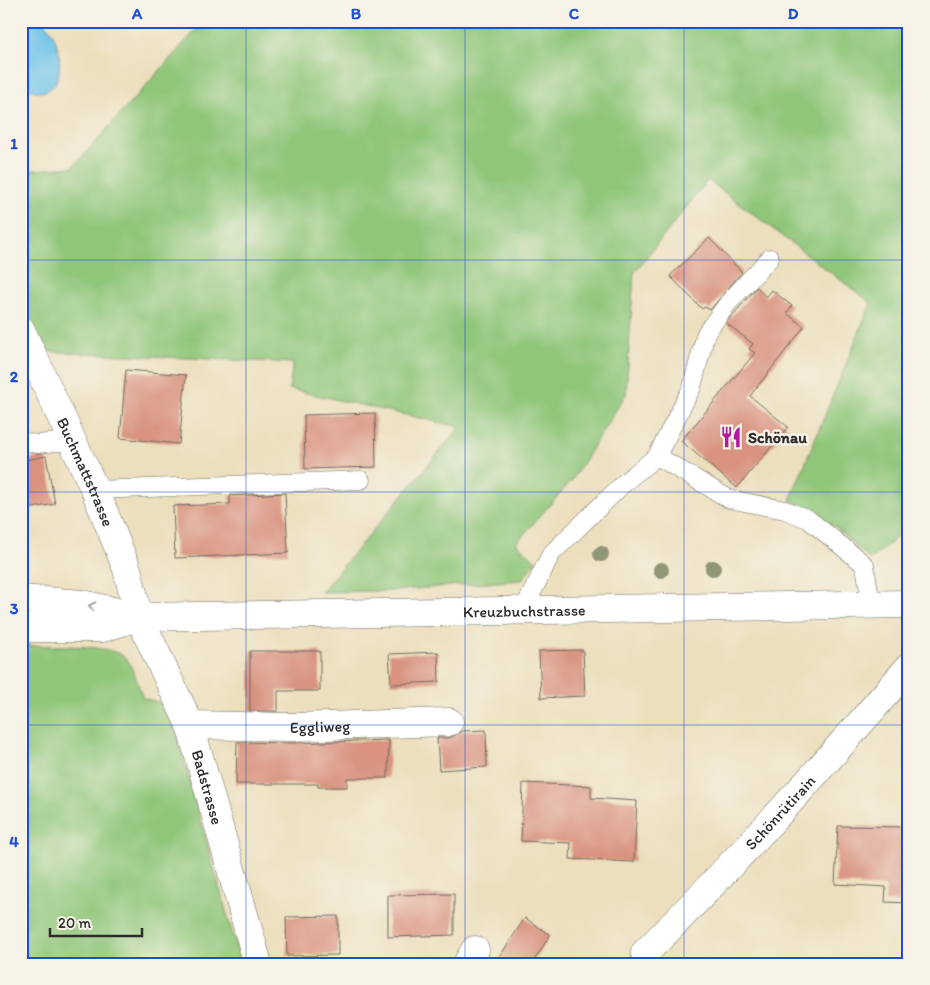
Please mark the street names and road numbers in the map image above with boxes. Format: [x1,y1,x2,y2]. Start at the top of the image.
street label: Buchmattstrasse [53,414,118,529]
street label: Kreuzbuchstrasse [463,600,586,621]
street label: Eggliweg [289,716,351,737]
street label: Badstrasse [188,747,227,827]
street label: Schönrütirain [741,771,819,853]

